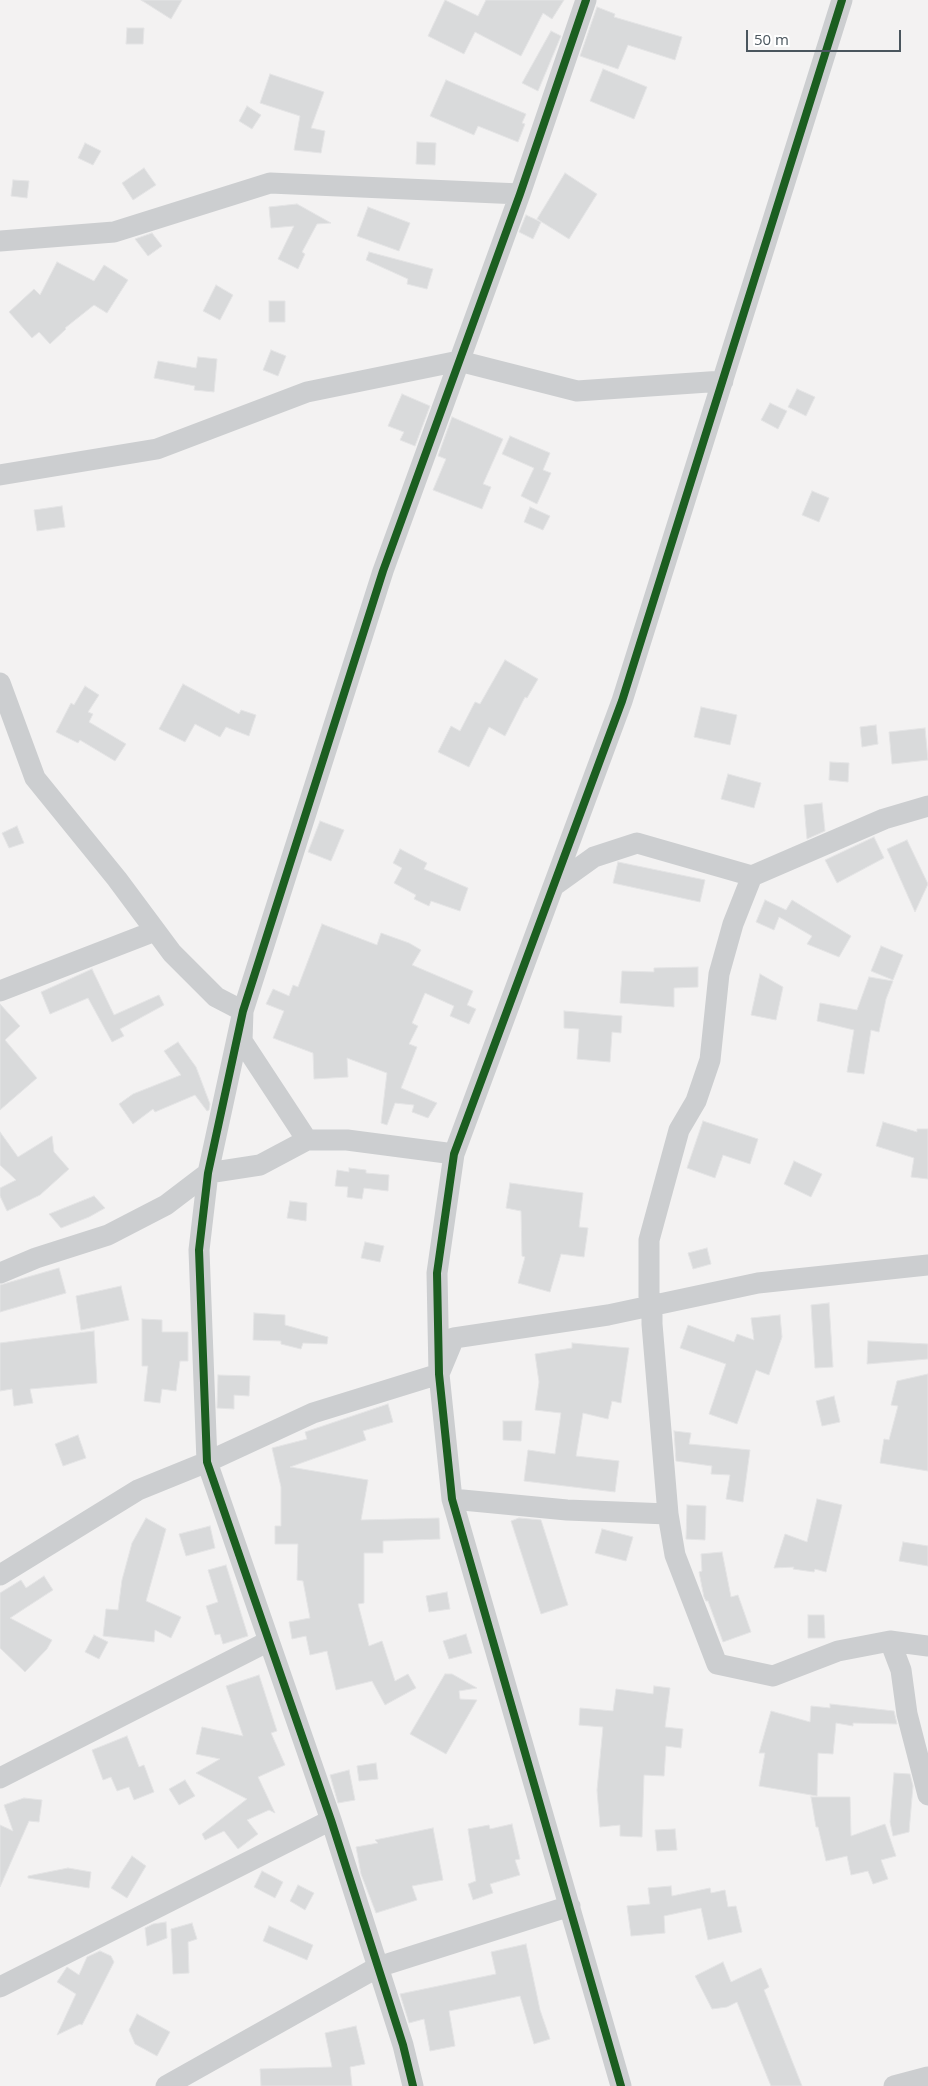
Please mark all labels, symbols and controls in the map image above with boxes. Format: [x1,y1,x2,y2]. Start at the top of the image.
scale bar [748,20,903,52]
text: 50 m [754,29,789,49]

